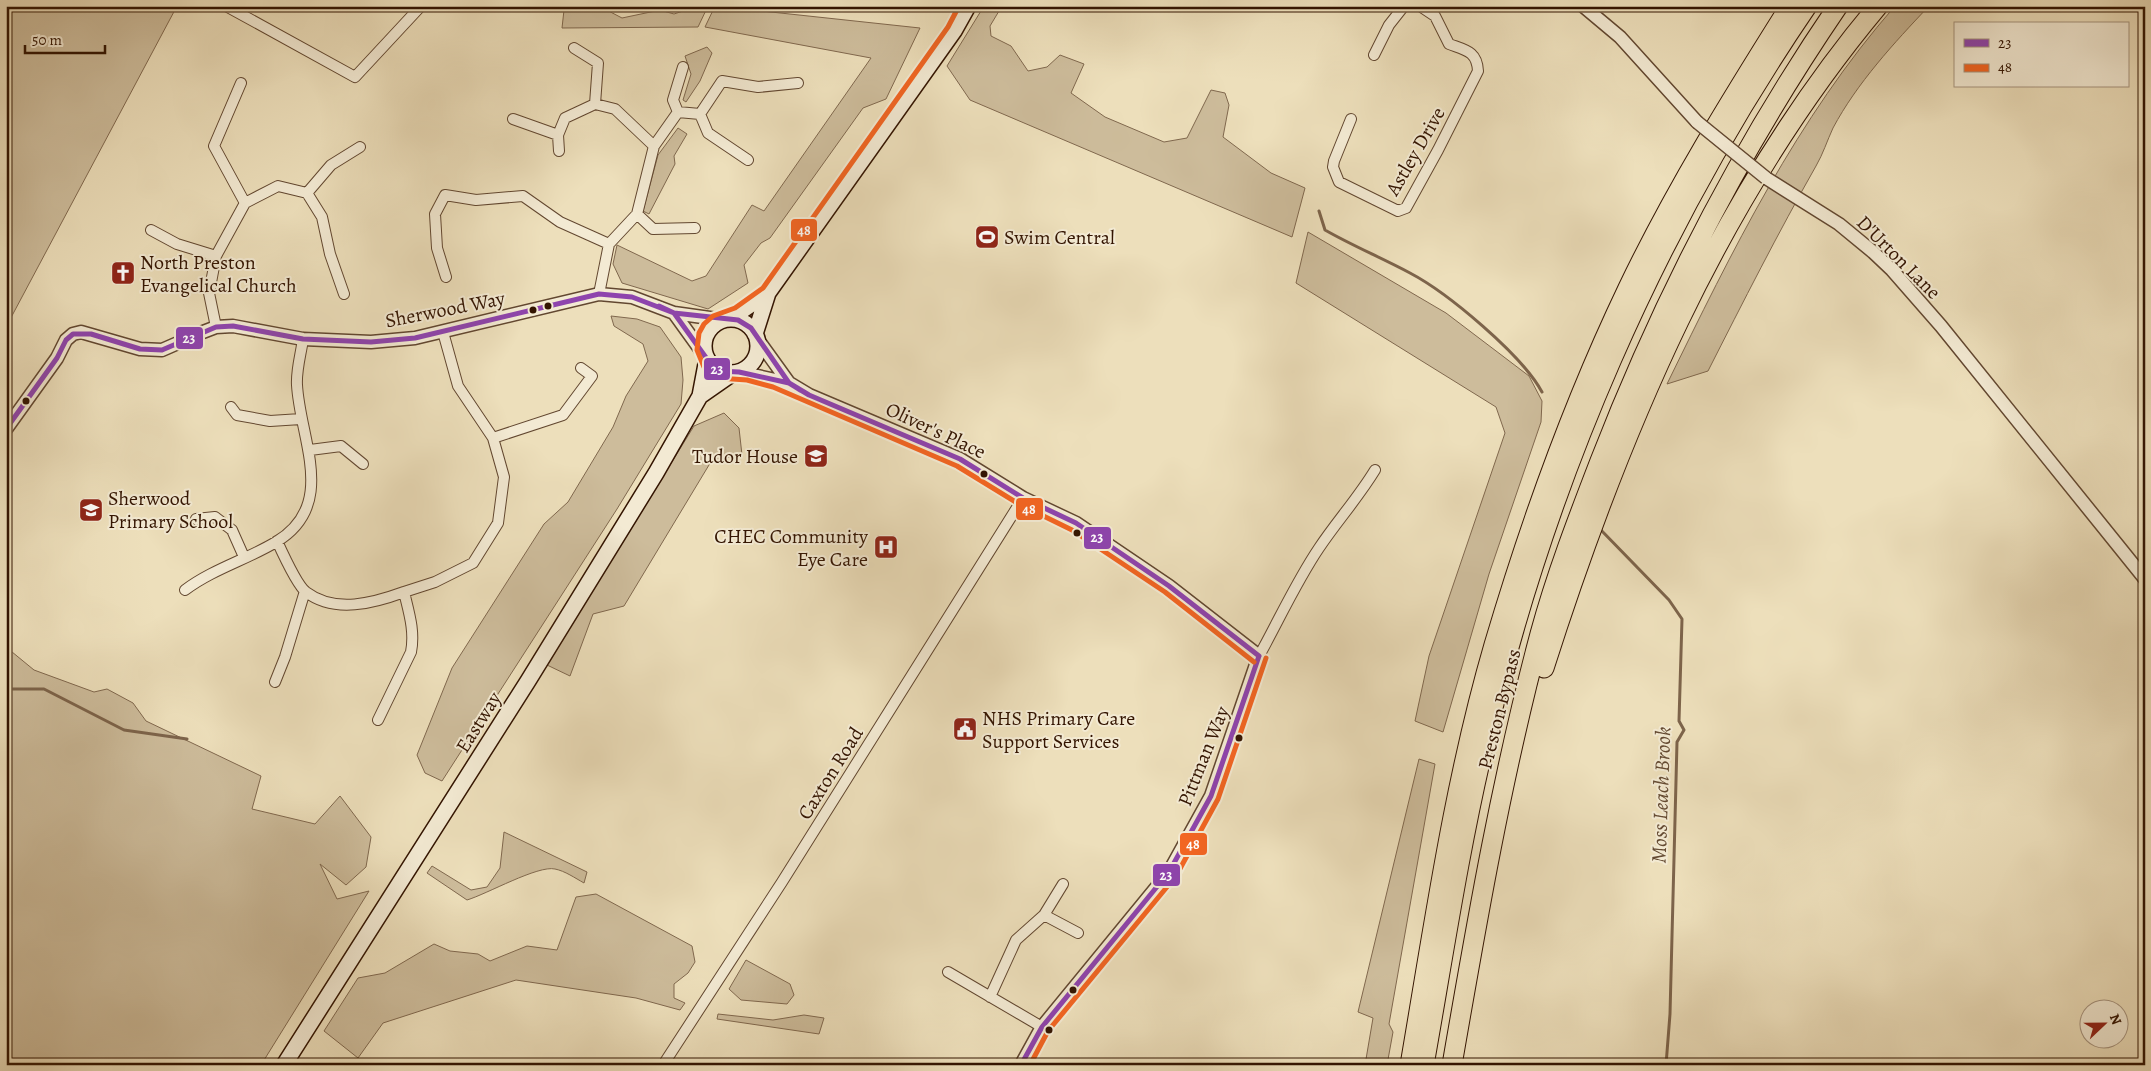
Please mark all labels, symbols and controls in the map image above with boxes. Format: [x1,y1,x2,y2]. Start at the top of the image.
scale bar [25,22,105,54]
legend [1954,22,2128,88]
text: 50 m [32,30,62,50]
text: 23 [1998,33,2011,53]
text: 48 [1998,57,2012,77]
street label: Astley Drive [1379,102,1452,201]
street label: D'Urton Lane [1851,209,1947,305]
line badge: 48 [790,218,818,242]
text: 48 [797,221,811,240]
sports icon: Swim Central [974,224,1000,250]
place label: Swim Central [1004,224,1115,251]
place label: North Preston Evangelical Church [140,249,297,299]
church icon: North Preston Evangelical Church [110,260,136,286]
street label: Sherwood Way [383,284,508,334]
unlabelled marker [543,301,553,311]
unlabelled marker [528,305,538,315]
line badge: 23 [175,326,204,350]
text: 23 [183,329,195,348]
line badge: 23 [703,357,731,381]
text: 23 [711,360,723,379]
unlabelled marker [21,396,31,406]
street label: Oliver's Place [881,396,990,465]
place label: Tudor House [692,443,798,470]
school or university icon: Tudor House [803,443,829,469]
unlabelled marker [979,469,989,479]
place label: Sherwood Primary School [108,485,233,535]
school or university icon: Sherwood Primary School [78,497,104,523]
line badge: 48 [1015,497,1044,521]
text: 48 [1022,500,1036,519]
place label: CHEC Community Eye Care [714,523,869,573]
line badge: 23 [1083,526,1112,550]
unlabelled marker [1072,528,1082,538]
text: 23 [1091,528,1103,547]
hospital icon: CHEC Community Eye Care [873,534,899,560]
street label: Preston Bypass [1471,646,1528,772]
street label: Eastway [449,686,508,758]
street label: Pittman Way [1171,701,1236,810]
place label: NHS Primary Care Support Services [982,705,1135,755]
public building icon: NHS Primary Care Support Services [952,716,978,742]
street label: Caxton Road [791,722,870,825]
water label: Moss Leach Brook [1645,726,1677,864]
unlabelled marker [1234,733,1244,743]
line badge: 48 [1179,832,1208,856]
text: 48 [1186,835,1200,854]
line badge: 23 [1152,863,1181,887]
text: 23 [1160,866,1172,885]
unlabelled marker [1068,985,1078,995]
north arrow [2078,998,2128,1048]
text: N [2105,1011,2126,1028]
unlabelled marker [1044,1025,1054,1035]

